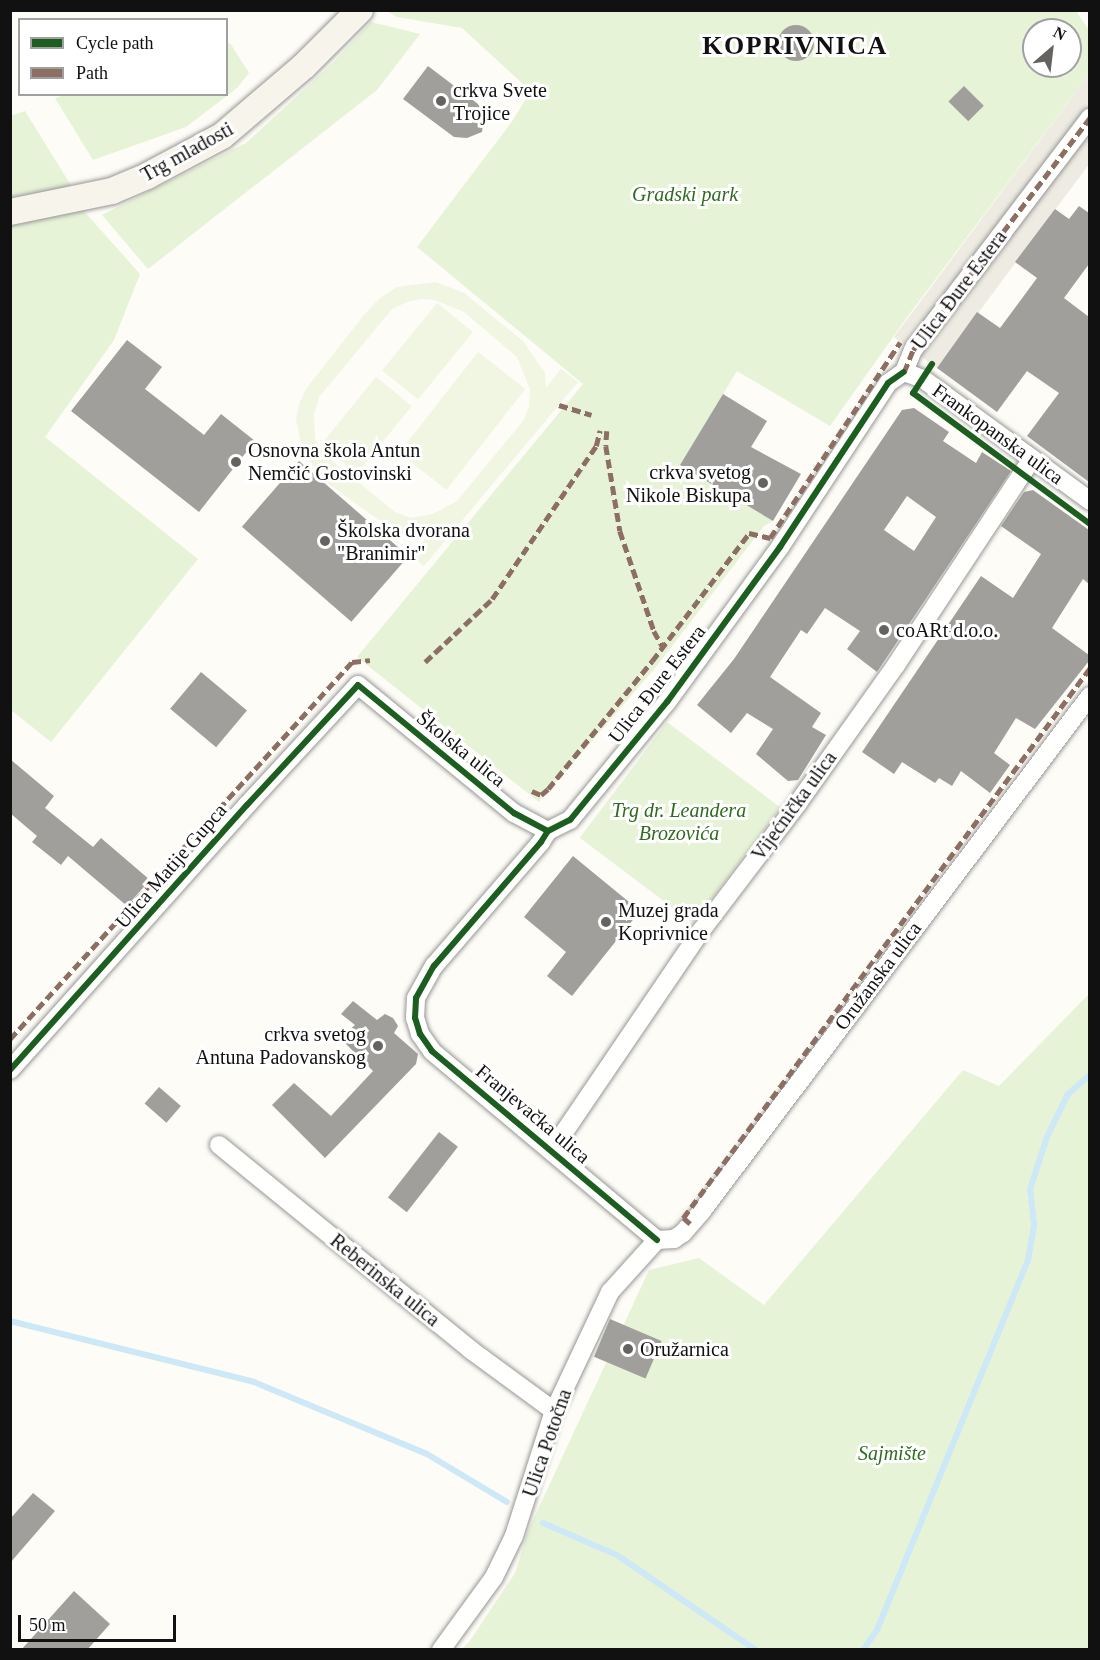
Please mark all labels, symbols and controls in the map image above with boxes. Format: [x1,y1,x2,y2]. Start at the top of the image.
legend [18,18,228,96]
north arrow [1022,18,1082,78]
text: N [1051,23,1069,44]
district label: KOPRIVNICA [702,30,888,62]
text: Cycle path [76,33,153,53]
text: Path [76,63,108,83]
place label: crkva Svete Trojice [453,78,547,125]
marker: crkva Svete Trojice [434,94,448,108]
street label: Trg mladosti [137,117,237,187]
park label: Gradski park [632,182,738,206]
street label: Ulica Đure Estera [906,226,1012,354]
street label: Frankopanska ulica [928,378,1068,490]
place label: Osnovna škola Antun Nemčić Gostovinski [248,438,421,485]
marker: Osnovna škola Antun Nemčić Gostovinski [229,455,243,469]
place label: crkva svetog Nikole Biskupa [626,460,751,507]
marker: crkva svetog Nikole Biskupa [756,476,770,490]
place label: Školska dvorana "Branimir" [337,518,470,565]
marker: Školska dvorana "Branimir" [318,534,332,548]
place label: coARt d.o.o. [896,618,998,642]
street label: Ulica Đure Estera [603,620,711,748]
marker: coARt d.o.o. [877,623,891,637]
street label: Školska ulica [412,706,510,792]
street label: Vijećnička ulica [746,747,842,865]
street label: Ulica Matije Gupca [110,799,232,933]
park label: Trg dr. Leandera Brozovića [612,799,746,846]
place label: Muzej grada Koprivnice [618,898,719,945]
marker: Muzej grada Koprivnice [599,915,613,929]
street label: Oružanska ulica [829,917,927,1035]
place label: crkva svetog Antuna Padovanskog [195,1022,366,1069]
marker: crkva svetog Antuna Padovanskog [371,1039,385,1053]
street label: Franjevačka ulica [471,1059,595,1169]
street label: Reberinska ulica [325,1229,445,1331]
place label: Oružarnica [640,1337,729,1361]
marker: Oružarnica [621,1342,635,1356]
street label: Ulica Potočna [517,1386,577,1500]
park label: Sajmište [858,1441,926,1465]
scale bar [21,1603,178,1641]
text: 50 m [29,1615,66,1635]

